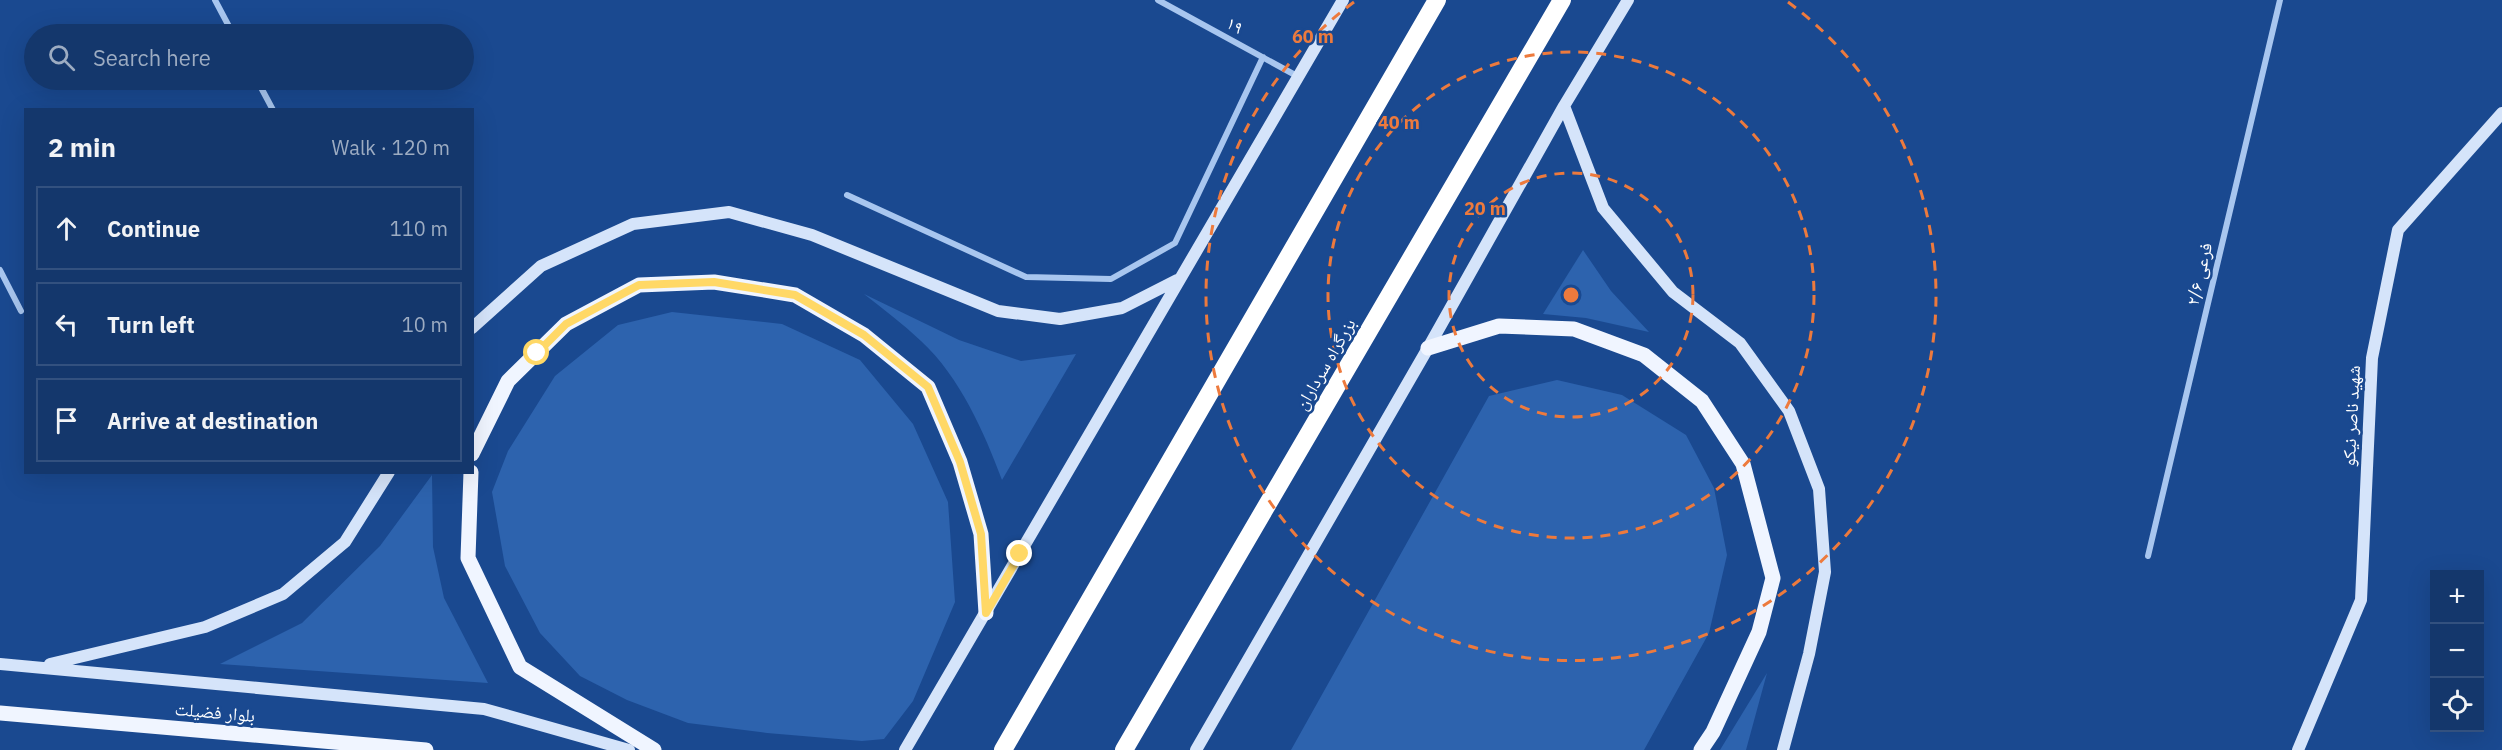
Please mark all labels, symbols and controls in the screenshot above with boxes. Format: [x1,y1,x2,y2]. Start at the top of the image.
street label: ۱۹ [1222,11,1248,39]
search box [24,24,474,90]
text: 60 m [1292,25,1334,48]
icon: search [45,41,78,74]
text: Search here [93,43,211,72]
text: 40 m [1378,111,1420,134]
text: 2 min [48,130,116,164]
text: Walk · 120 m [332,134,450,161]
text: 20 m [1464,197,1506,220]
icon: ahead [50,212,83,245]
text: Continue [107,214,200,243]
text: 110 m [390,215,448,242]
street label: فرعی ۲/۶ [2181,240,2217,308]
centre of rings [1561,285,1581,305]
icon: left [50,308,83,341]
text: Turn left [107,310,195,339]
text: 10 m [402,311,448,338]
street label: بزرگراه سرداران [1289,314,1361,414]
route start [523,339,549,365]
street label: شهید ناصر نیکو [2337,365,2365,467]
icon: arrive [50,404,83,437]
text: Arrive at destination [107,406,318,435]
route end [1006,540,1032,566]
map controls [2430,570,2484,732]
button: + [2430,570,2484,624]
button: − [2430,624,2484,678]
button: locate [2430,678,2484,732]
street label: بلوار فضیلت [174,697,256,727]

